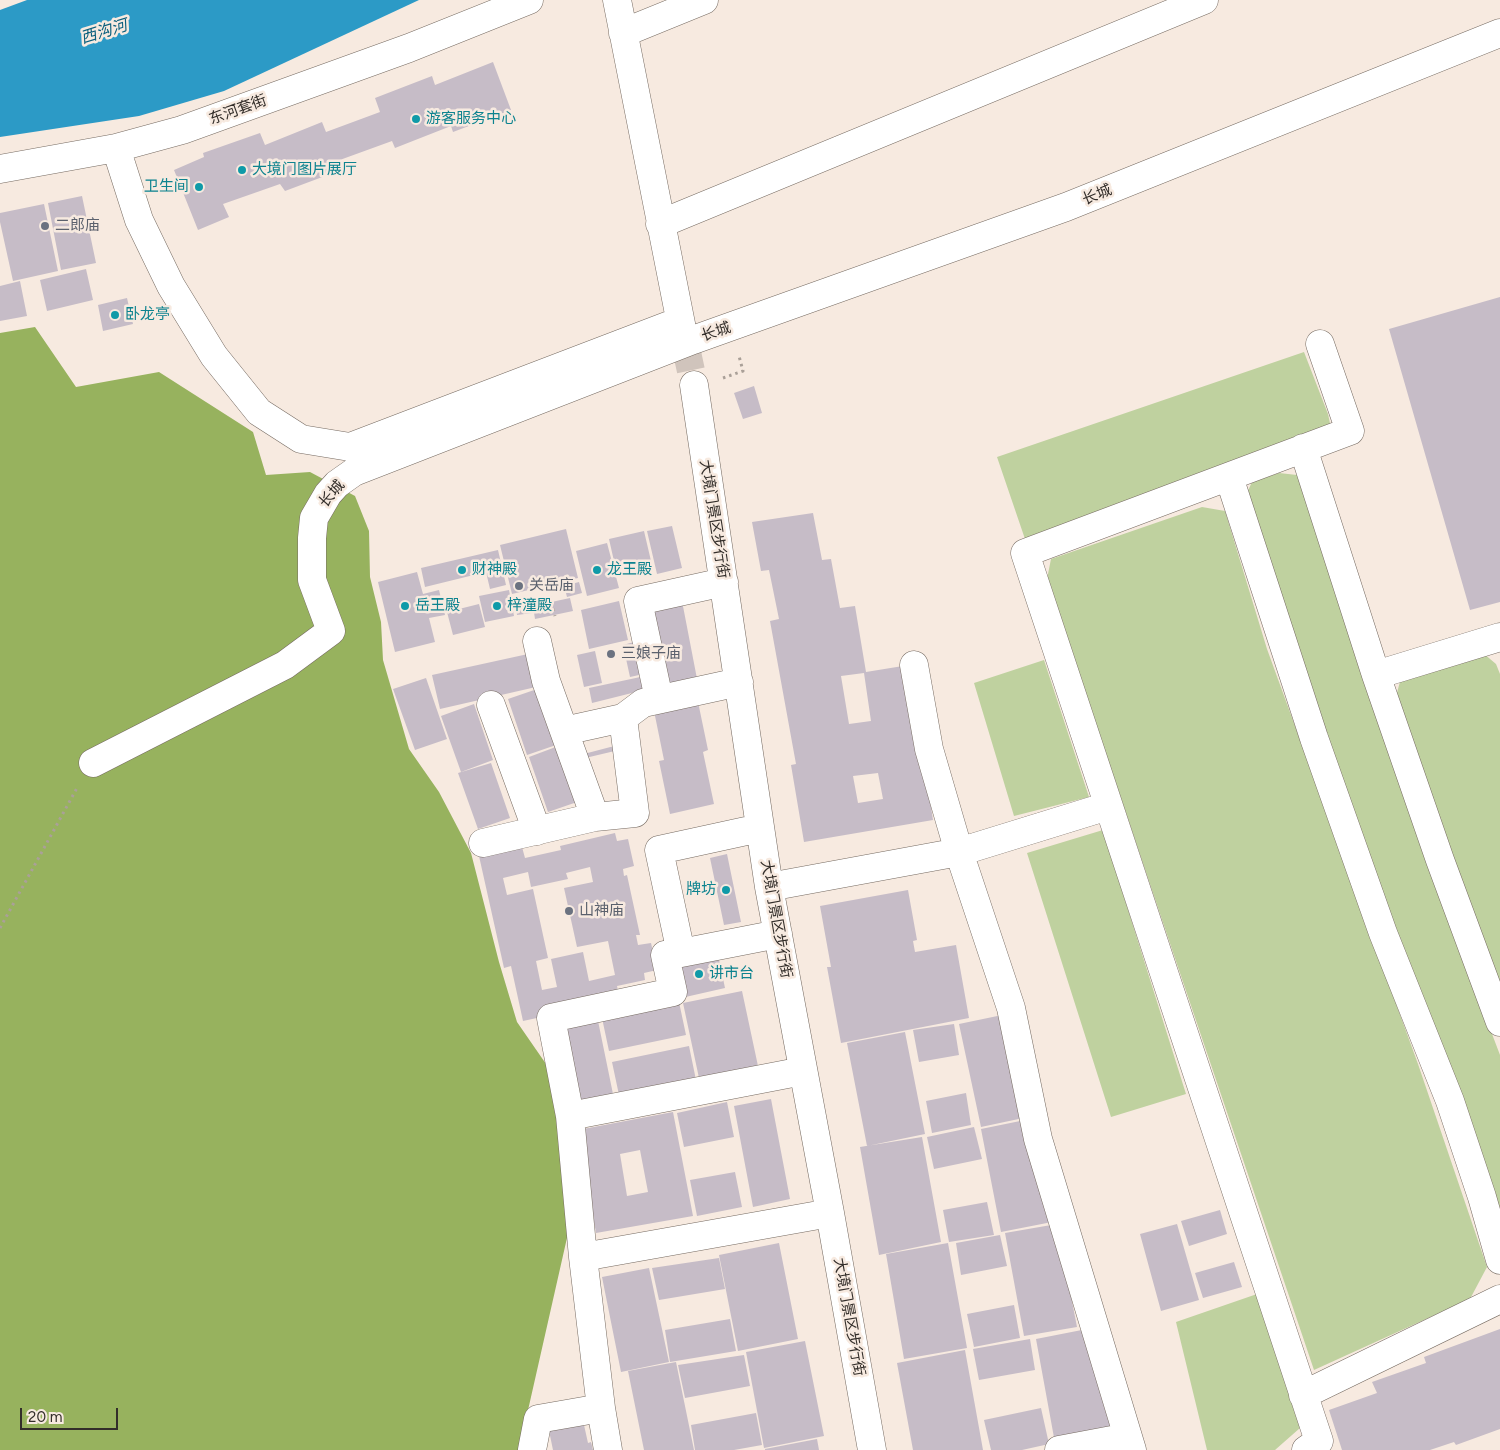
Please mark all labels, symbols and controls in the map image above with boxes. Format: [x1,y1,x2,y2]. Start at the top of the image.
water label: 西沟河 [78,16,130,48]
street label: 东河套街 [207,91,269,129]
place label: 游客服务中心 [426,110,516,128]
marker: 游客服务中心 [410,113,422,125]
place label: 大境门图片展厅 [252,161,357,179]
marker: 大境门图片展厅 [236,164,248,176]
place label: 卫生间 [144,178,189,196]
marker: 卫生间 [193,181,205,193]
street label: 长城 [1080,181,1114,209]
place label: 二郎庙 [55,217,100,235]
marker: 二郎庙 [39,220,51,232]
place label: 卧龙亭 [125,306,170,324]
marker: 卧龙亭 [109,309,121,321]
street label: 长城 [699,319,733,345]
street label: 大境门景区步行街 [696,458,732,580]
street label: 长城 [315,477,349,511]
place label: 财神殿 [472,561,517,579]
place label: 龙王殿 [607,561,652,579]
marker: 财神殿 [456,564,468,576]
marker: 龙王殿 [591,564,603,576]
place label: 关岳庙 [529,577,574,595]
marker: 关岳庙 [513,580,525,592]
place label: 岳王殿 [415,597,460,615]
place label: 梓潼殿 [507,597,552,615]
marker: 岳王殿 [399,600,411,612]
marker: 梓潼殿 [491,600,503,612]
place label: 三娘子庙 [621,645,681,663]
marker: 三娘子庙 [605,648,617,660]
street label: 大境门景区步行街 [757,858,795,980]
place label: 牌坊 [686,881,716,899]
marker: 牌坊 [720,884,732,896]
place label: 山神庙 [579,902,624,920]
marker: 山神庙 [563,905,575,917]
place label: 讲市台 [709,965,754,983]
marker: 讲市台 [693,968,705,980]
street label: 大境门景区步行街 [830,1256,868,1378]
scale bar [22,1398,120,1430]
text: 20 m [28,1408,62,1426]

